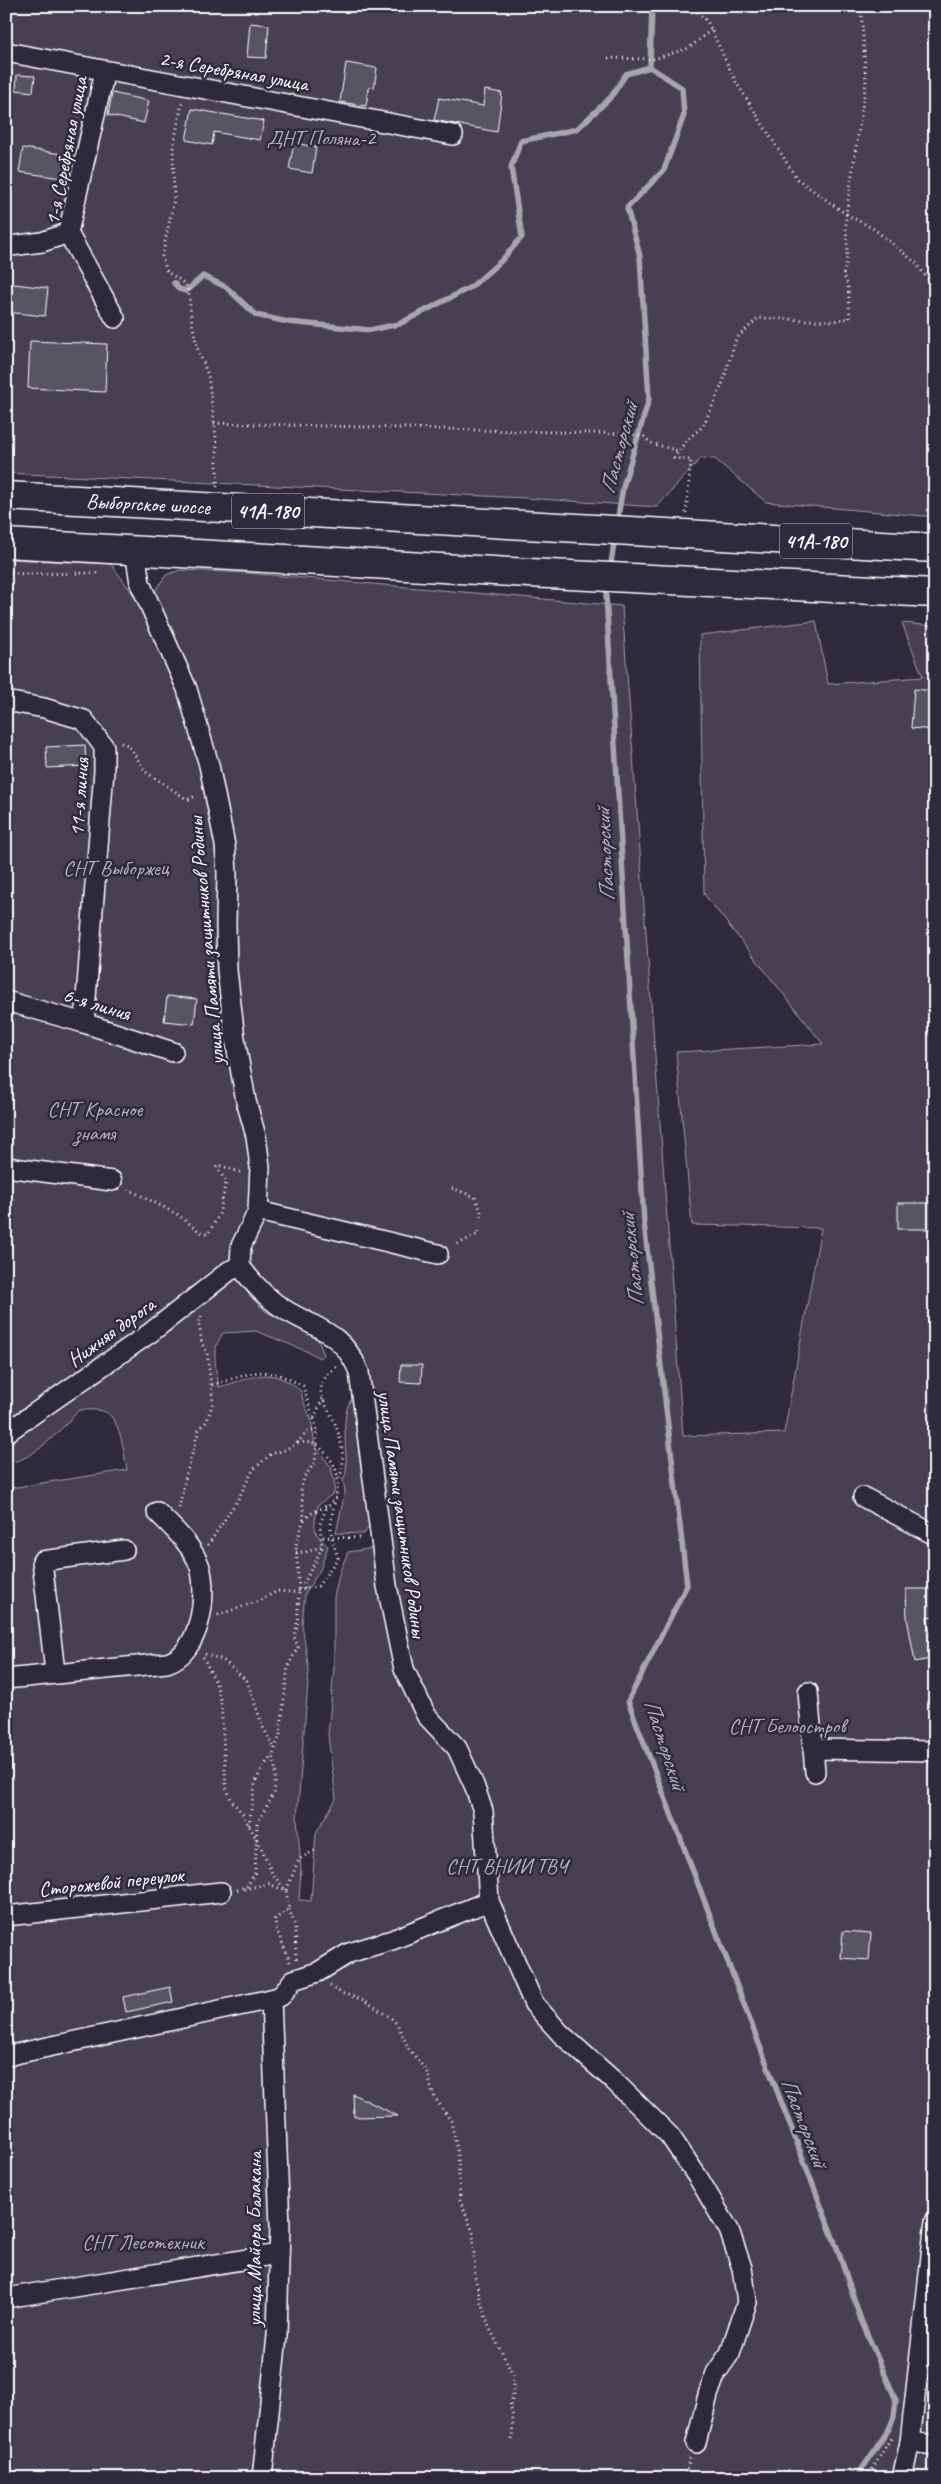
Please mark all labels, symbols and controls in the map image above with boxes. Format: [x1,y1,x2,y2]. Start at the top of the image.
street label: 2-я Серебряная улица [157,45,313,97]
street label: 1-я Серебряная улица [39,72,94,228]
park label: ДНТ Поляна-2 [267,125,377,151]
water label: Пасторский [593,395,646,497]
street label: Выборгское шоссе [85,488,212,520]
road number: 41А-180 [232,494,304,528]
road number: 41А-180 [780,524,852,558]
street label: 11-я линия [63,755,95,837]
water label: Пасторский [588,803,621,902]
street label: улица Памяти защитников Родины [182,814,230,1068]
park label: СНТ Выборжец [63,855,170,881]
street label: 6-я линия [60,981,135,1027]
park label: СНТ Красное знамя [48,1096,144,1147]
water label: Пасторский [613,1207,651,1308]
street label: Нижняя дорога [62,1290,162,1373]
street label: улица Памяти защитников Родины [372,1387,432,1641]
water label: Пасторский [637,1696,694,1797]
park label: СНТ Белоостров [729,1713,849,1739]
park label: СНТ ВНИИ ТВЧ [446,1853,571,1879]
street label: Сторожевой переулок [37,1861,187,1903]
water label: Пасторский [774,2074,836,2175]
street label: улица Майора Балакана [241,2149,267,2329]
park label: СНТ Лесотехник [82,2229,206,2255]

